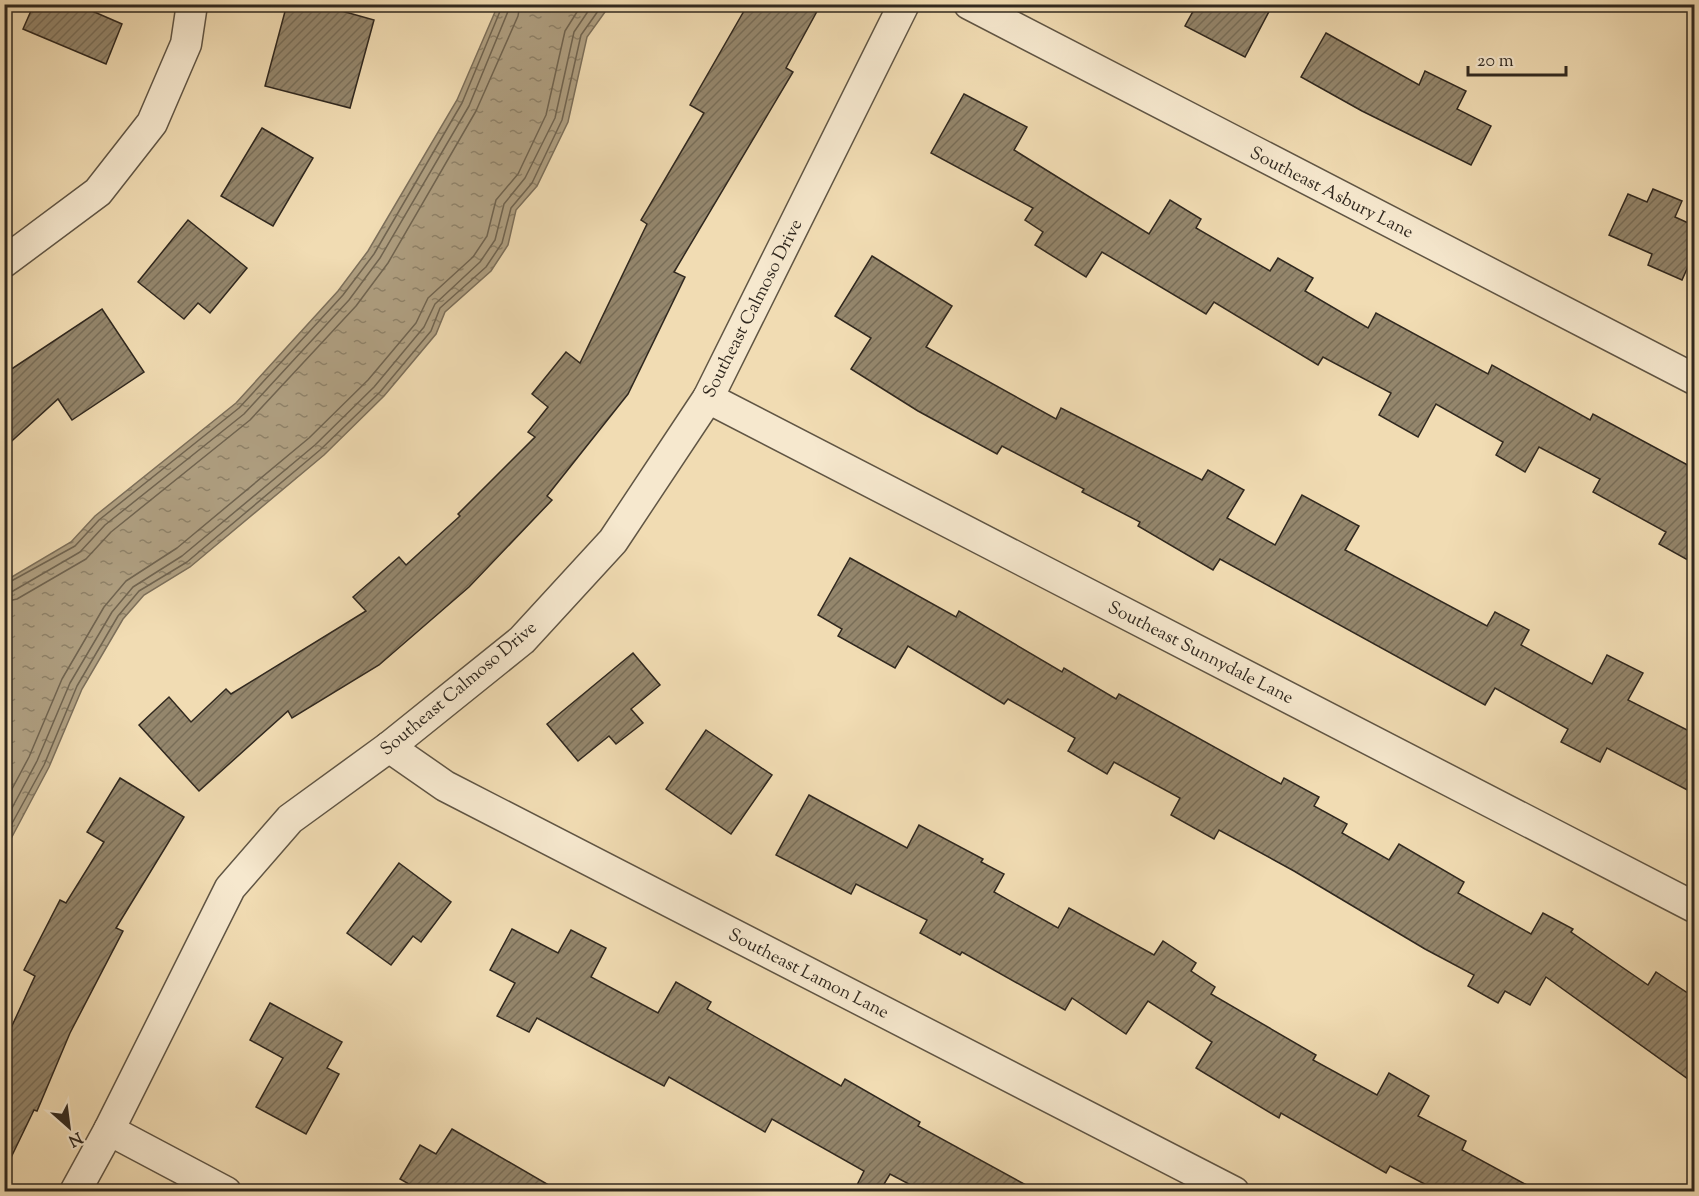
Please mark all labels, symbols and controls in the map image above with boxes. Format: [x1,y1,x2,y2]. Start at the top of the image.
scale bar [1468,39,1566,77]
text: 20 m [1477,49,1514,75]
street label: Southeast Asbury Lane [1245,141,1417,246]
street label: Southeast Calmoso Drive [697,215,810,403]
street label: Southeast Sunnydale Lane [1103,596,1297,712]
street label: Southeast Calmoso Drive [375,616,543,763]
street label: Southeast Lamon Lane [723,923,893,1027]
north arrow [39,1097,99,1157]
text: N [64,1125,86,1151]

